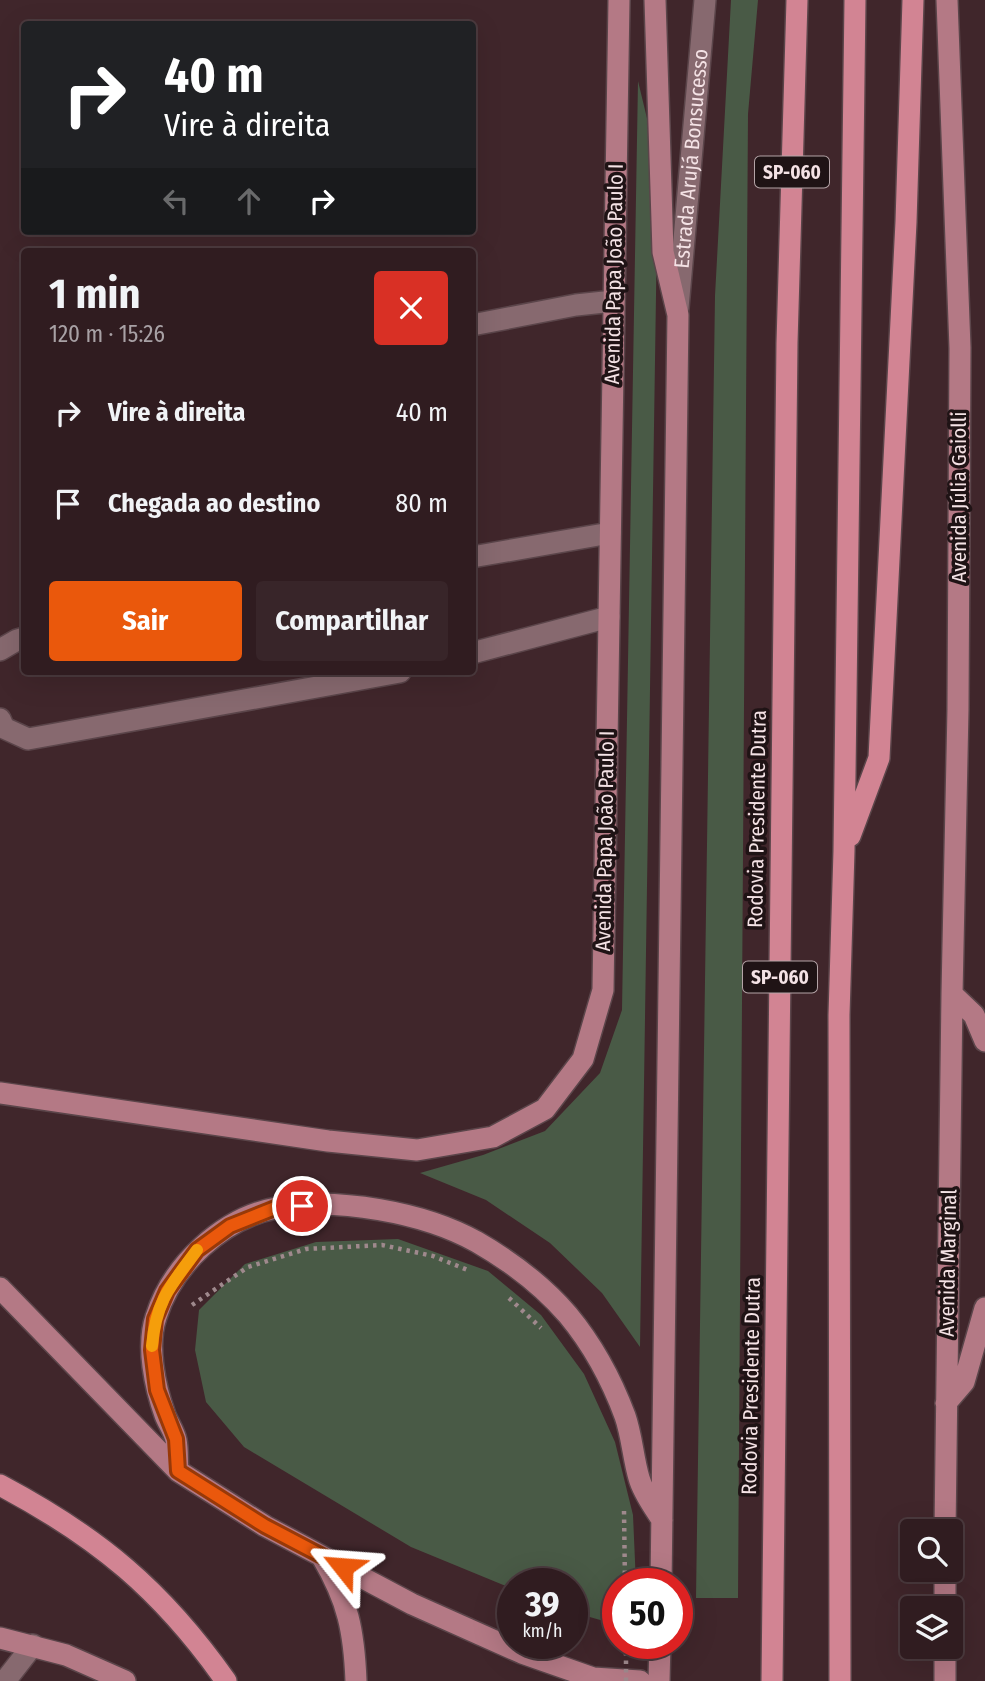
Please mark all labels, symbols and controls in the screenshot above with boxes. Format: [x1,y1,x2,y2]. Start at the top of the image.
text: 40 m [164,46,264,105]
street label: Estrada Arujá Bonsucesso [669,48,714,269]
icon: right [49,49,140,140]
text: Vire à direita [164,106,330,144]
road number: SP-060 [755,156,829,188]
street label: Avenida Papa João Paulo I [599,163,629,385]
icon: left [157,182,195,220]
icon: ahead [230,182,268,220]
icon: right [303,182,341,220]
text: 1 min [49,269,140,319]
button: close [374,271,448,345]
text: 120 m · 15:26 [49,320,165,348]
icon: right [49,394,87,432]
text: Vire à direita [108,397,246,428]
text: 40 m [396,397,448,428]
street label: Avenida Júlia Gaiolli [946,411,972,583]
icon: arrive [49,485,87,523]
text: Chegada ao destino [108,488,320,519]
text: 80 m [395,488,448,519]
button: Sair [49,581,242,661]
button: Compartilhar [256,581,448,661]
street label: Rodovia Presidente Dutra [742,710,772,928]
street label: Avenida Papa João Paulo I [590,730,620,952]
road number: SP-060 [743,962,817,993]
pin [272,1176,332,1236]
icon: arrive [283,1187,321,1225]
street label: Avenida Marginal [934,1189,962,1337]
street label: Rodovia Presidente Dutra [736,1277,766,1495]
map controls [900,1519,963,1659]
button: search [900,1519,963,1582]
position arrow [306,1530,380,1604]
speed limit sign: 50 [602,1568,693,1659]
text: 39 [525,1583,560,1625]
button: layers [900,1596,963,1659]
text: km/h [522,1620,563,1642]

